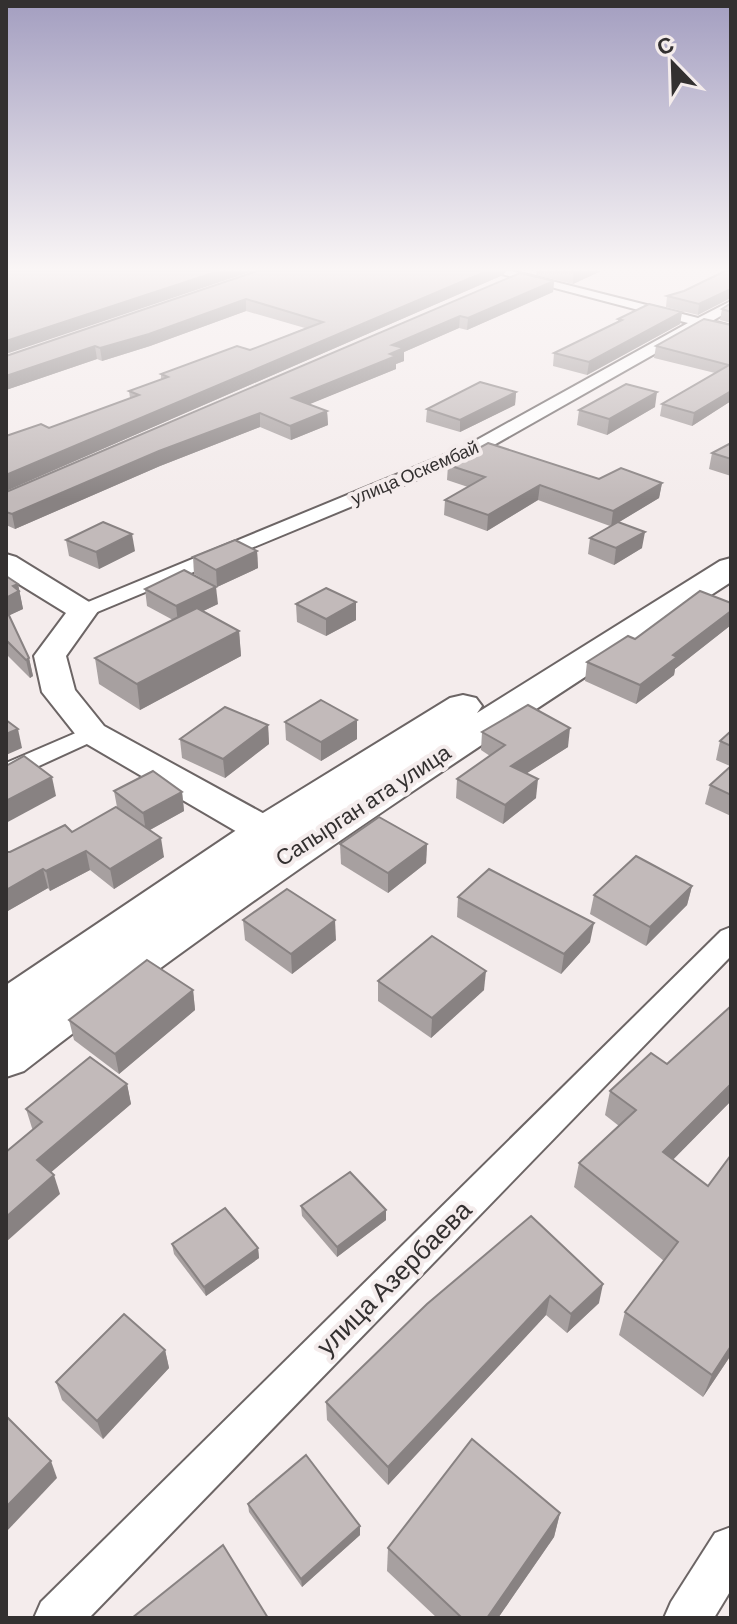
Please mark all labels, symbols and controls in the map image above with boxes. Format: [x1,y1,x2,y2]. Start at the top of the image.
north arrow [633,24,713,104]
text: С [652,30,677,60]
street label: улица Оскембай [348,435,482,509]
street label: Сапырган ата улица [270,737,456,871]
street label: улица Азербаева [309,1193,477,1361]

